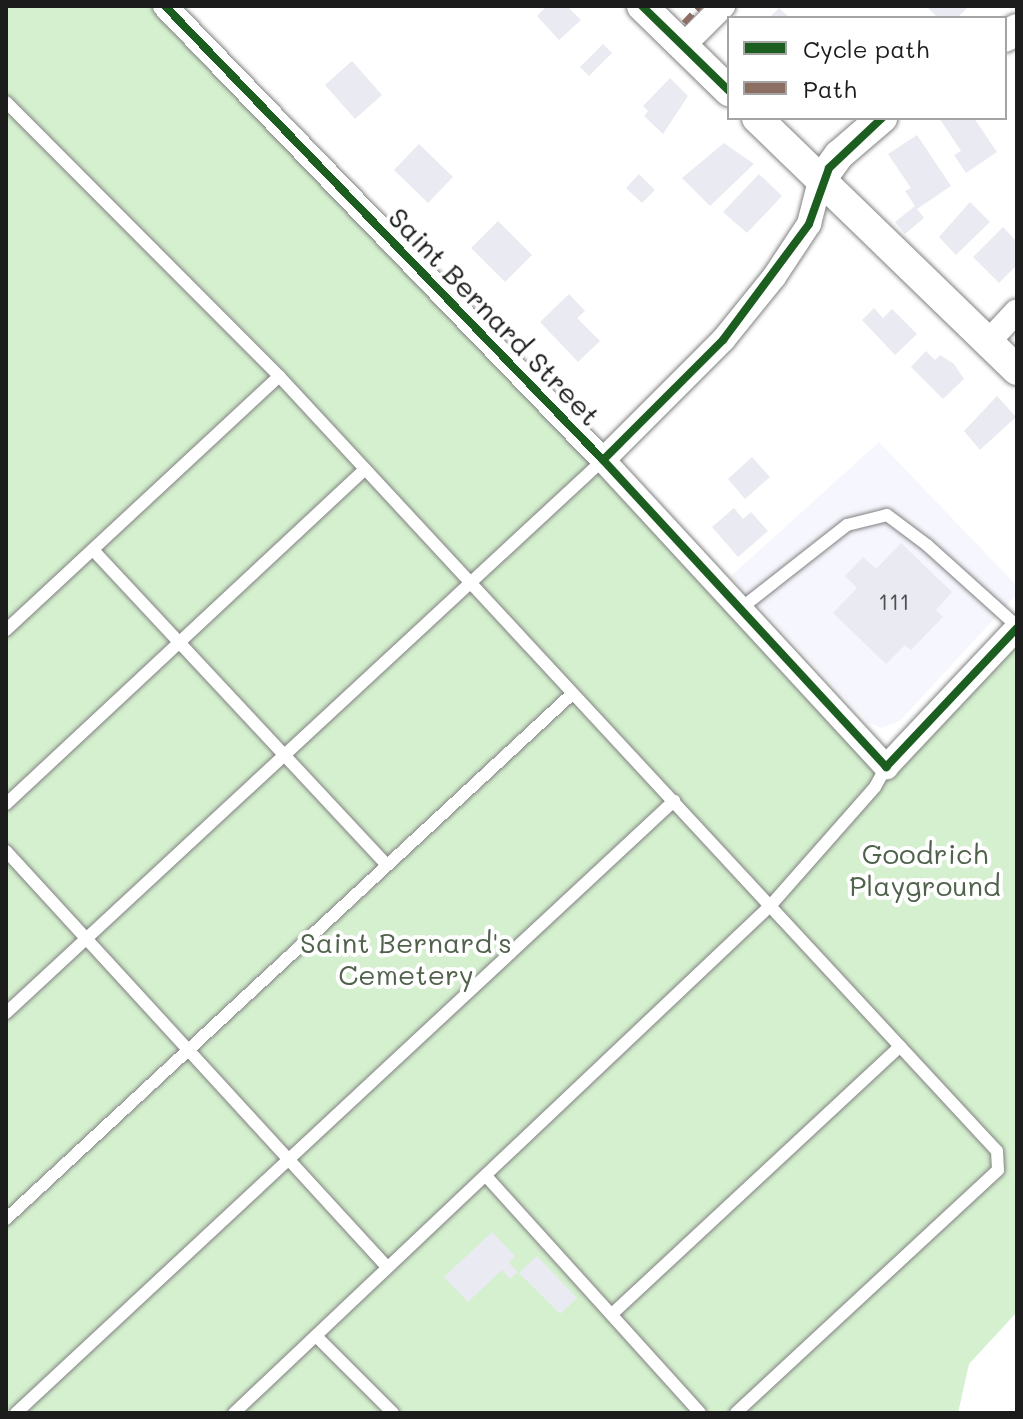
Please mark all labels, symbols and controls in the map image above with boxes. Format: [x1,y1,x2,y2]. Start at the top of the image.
legend [727,16,1007,120]
text: Cycle path [803,33,929,64]
text: Path [803,73,857,104]
street label: Saint Bernard Street [382,200,608,432]
house number: 111 [878,587,910,615]
park label: Goodrich Playground [849,836,1001,902]
park label: Saint Bernard's Cemetery [300,925,512,991]

